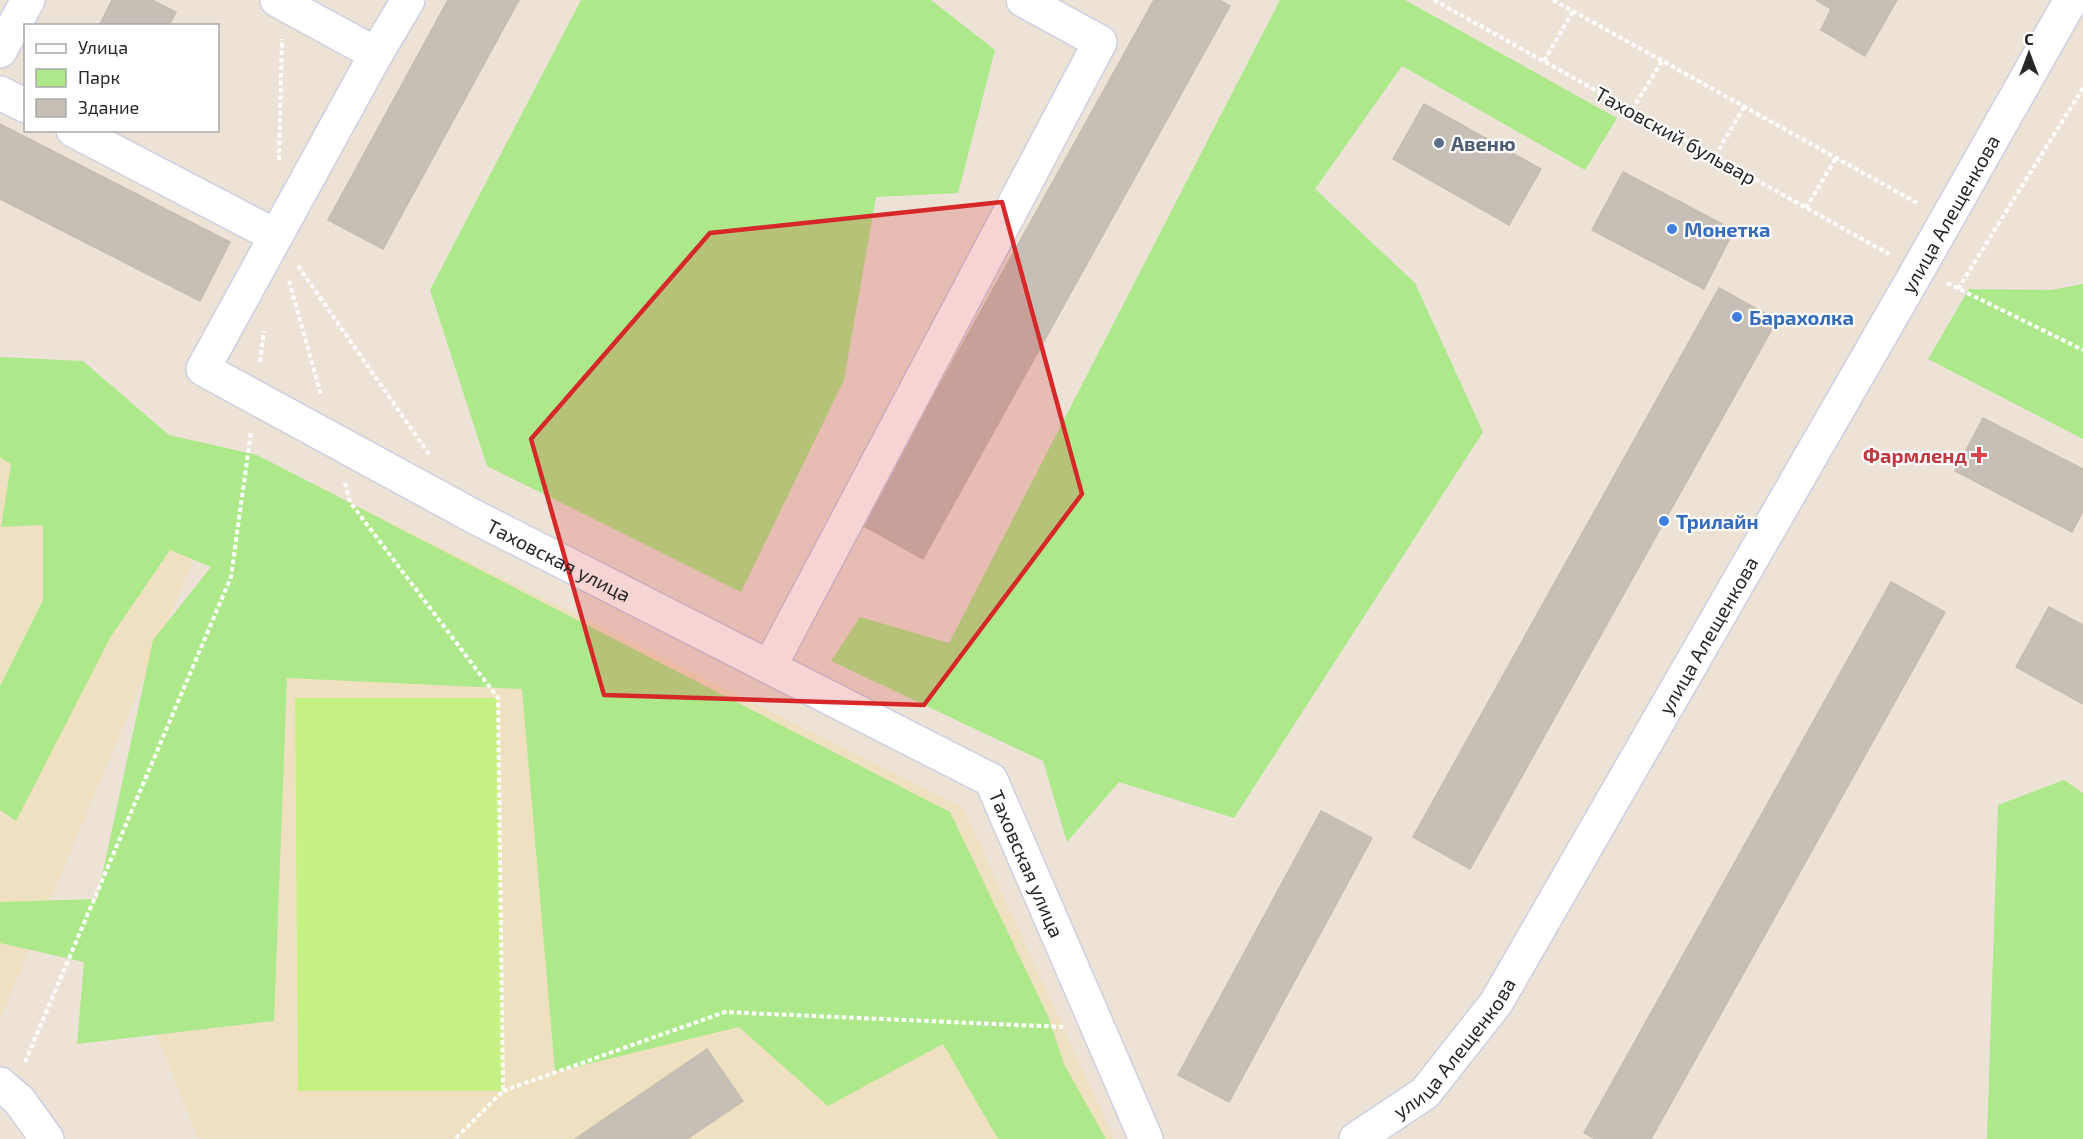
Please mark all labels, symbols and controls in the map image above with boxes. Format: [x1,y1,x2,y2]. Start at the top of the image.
legend [24,24,219,132]
north arrow [1999,24,2059,84]
text: С [2024,29,2034,48]
text: Улица [78,36,128,58]
text: Парк [78,66,120,88]
street label: Таховский бульвар [1591,81,1761,190]
text: Здание [78,96,139,118]
street label: улица Алещенкова [1895,130,2004,298]
place label: Авеню [1451,131,1516,155]
marker: Авеню [1432,136,1446,150]
place label: Монетка [1684,217,1770,241]
marker: Монетка [1665,222,1679,236]
place label: Барахолка [1749,305,1854,329]
marker: Барахолка [1730,310,1744,324]
place label: Фармленд [1863,443,1967,467]
marker: Фармленд [1972,448,1986,462]
place label: Трилайн [1676,509,1759,533]
street label: Таховская улица [483,513,635,606]
marker: Трилайн [1657,514,1671,528]
street label: улица Алещенкова [1653,552,1763,719]
street label: Таховская улица [985,786,1070,941]
street label: улица Алещенкова [1388,973,1520,1124]

